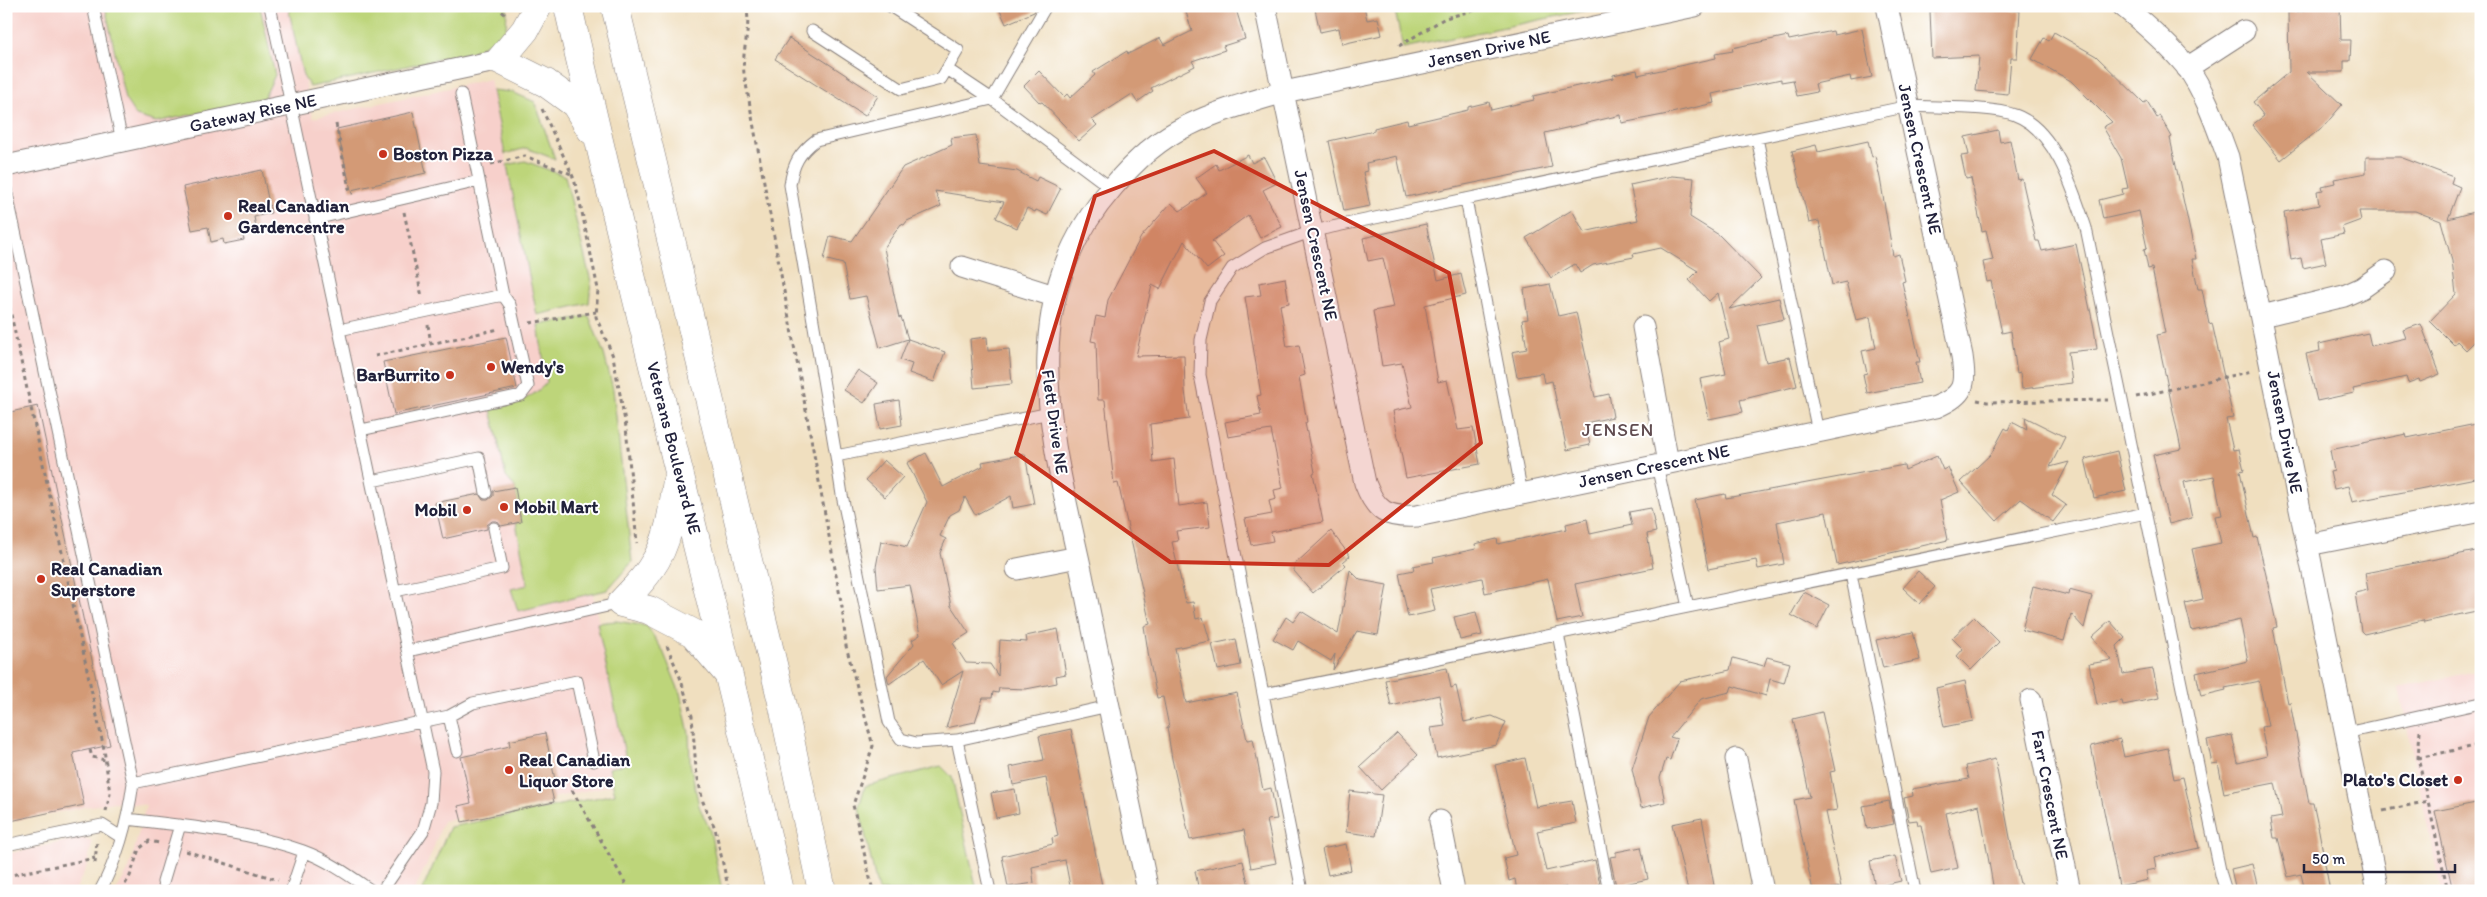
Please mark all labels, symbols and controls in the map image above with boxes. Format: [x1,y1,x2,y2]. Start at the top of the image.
street label: Jensen Drive NE [1426,25,1553,73]
street label: Jensen Crescent NE [1893,82,1947,237]
street label: Gateway Rise NE [187,89,319,137]
place label: Boston Pizza [393,143,493,165]
marker: Boston Pizza [377,148,389,160]
street label: Jensen Crescent NE [1289,168,1343,323]
place label: Real Canadian Gardencentre [238,195,350,238]
marker: Real Canadian Gardencentre [222,210,234,222]
place label: Wendy's [501,356,564,378]
street label: Veterans Boulevard NE [642,359,706,537]
marker: Wendy's [485,361,497,373]
place label: BarBurrito [356,364,440,386]
street label: Flett Drive NE [1037,368,1073,476]
marker: BarBurrito [444,369,456,381]
street label: Jensen Drive NE [2262,369,2308,496]
district label: JENSEN [1582,418,1654,441]
street label: Jensen Crescent NE [1577,439,1732,493]
place label: Mobil Mart [514,496,598,518]
place label: Mobil [415,499,458,521]
marker: Mobil Mart [498,501,510,513]
marker: Mobil [461,504,473,516]
place label: Real Canadian Superstore [51,558,163,601]
marker: Real Canadian Superstore [35,573,47,585]
street label: Farr Crescent NE [2027,728,2073,862]
place label: Real Canadian Liquor Store [519,749,631,792]
marker: Real Canadian Liquor Store [503,764,515,776]
place label: Plato's Closet [2343,769,2448,791]
marker: Plato's Closet [2452,774,2464,786]
scale bar [2304,842,2456,874]
text: 50 m [2312,850,2345,868]

